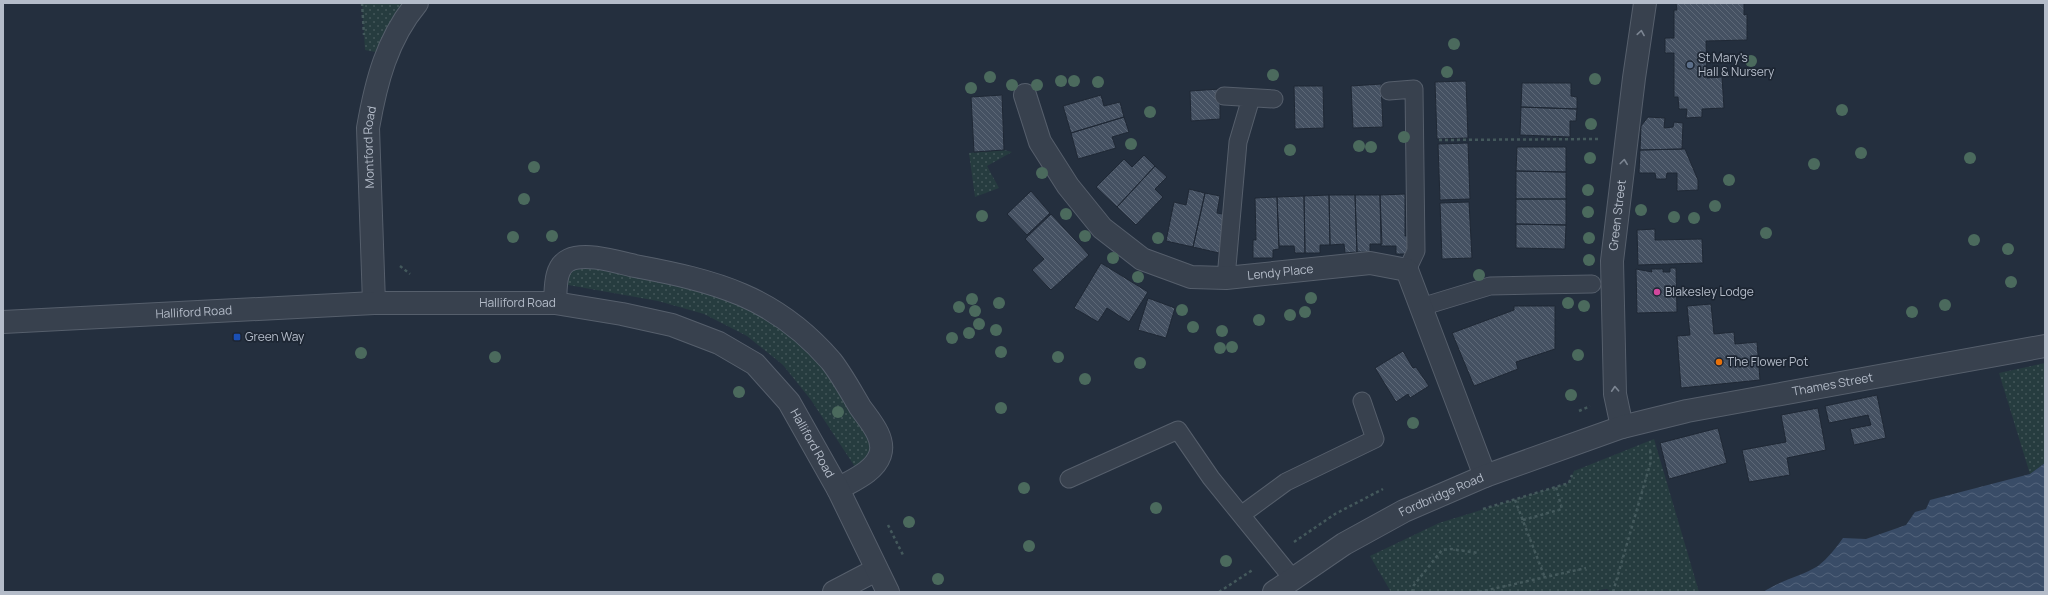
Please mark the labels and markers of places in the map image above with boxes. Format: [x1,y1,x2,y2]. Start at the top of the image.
place label: St Mary's Hall & Nursery [1698,49,1775,80]
marker: St Mary's Hall & Nursery [1685,60,1695,70]
place label: Blakesley Lodge [1665,283,1754,300]
marker: Blakesley Lodge [1652,287,1662,297]
place label: Green Way [245,328,305,345]
marker: Green Way [232,332,242,342]
place label: The Flower Pot [1727,353,1808,370]
marker: The Flower Pot [1714,357,1724,367]

